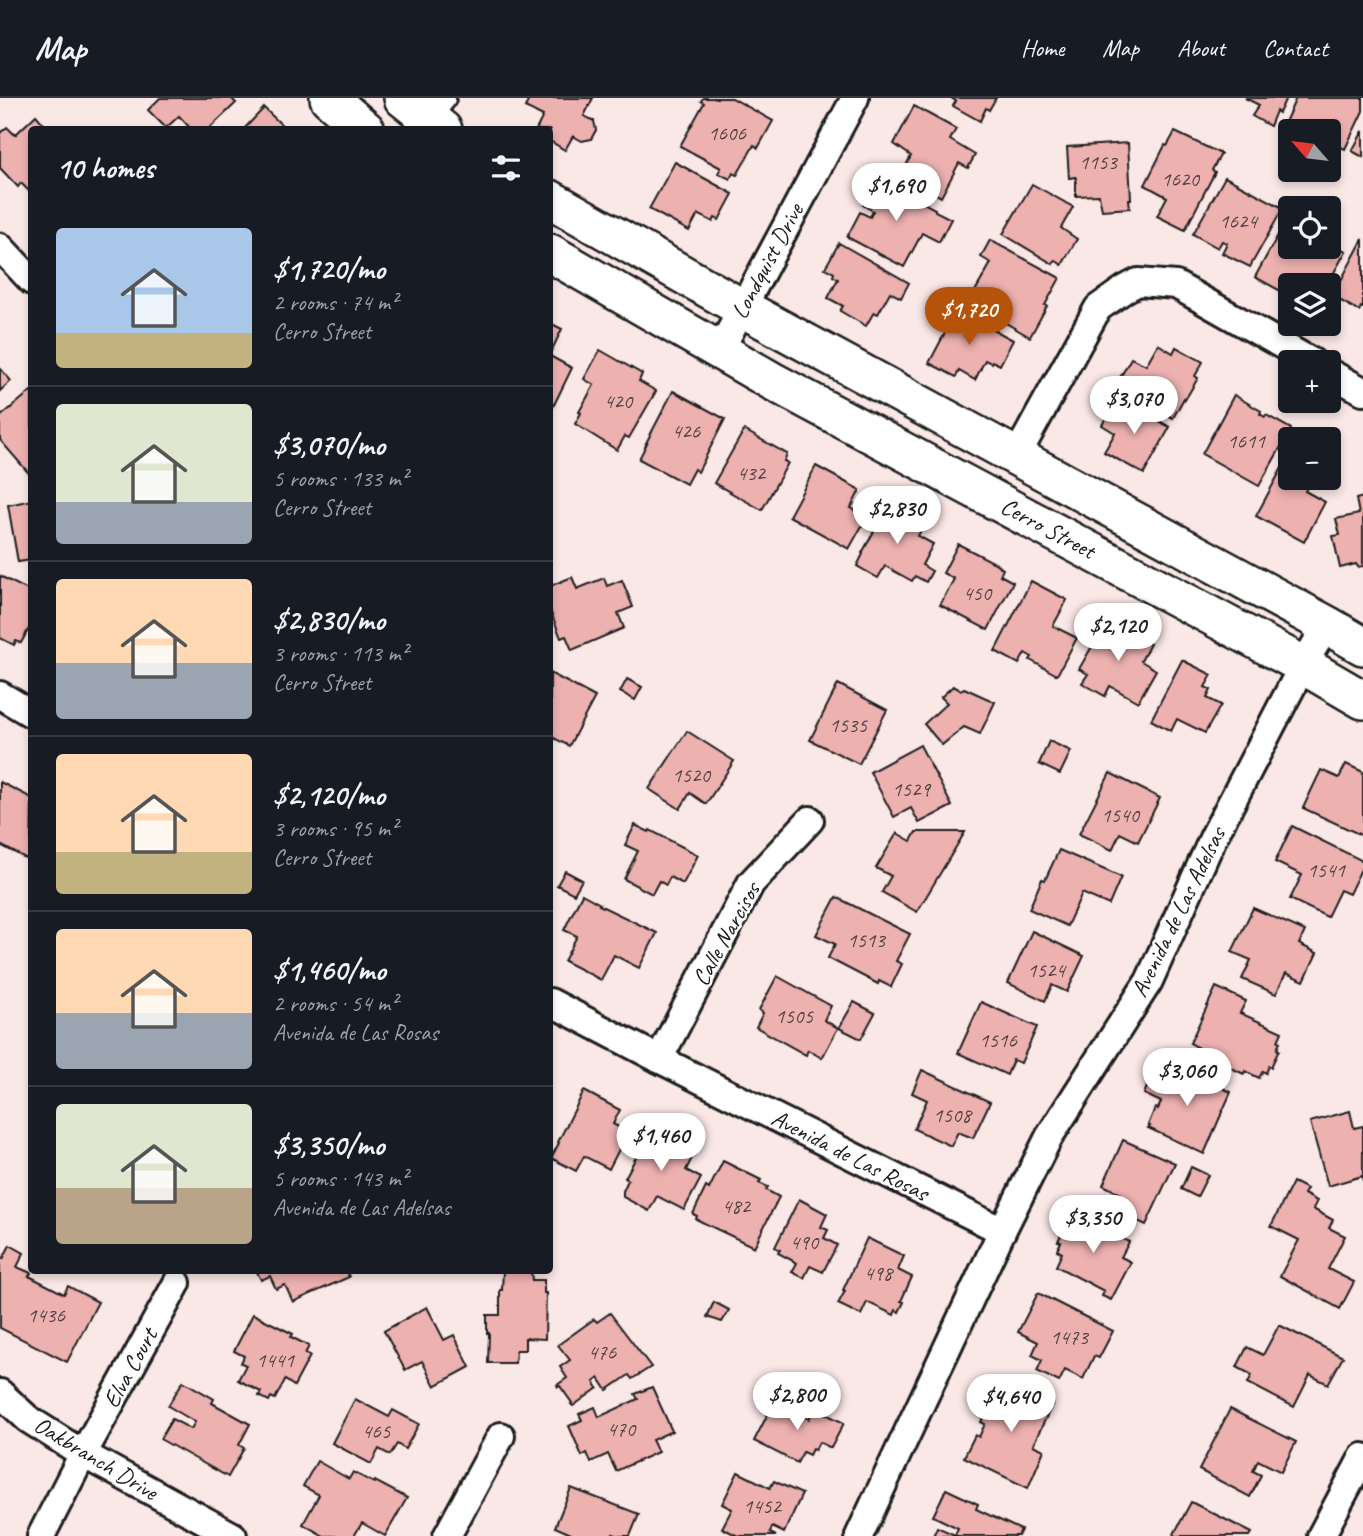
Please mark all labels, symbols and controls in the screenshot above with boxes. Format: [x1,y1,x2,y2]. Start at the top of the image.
text: Map [35,27,86,69]
text: Home [1021,33,1064,63]
text: Map [1102,33,1139,63]
text: About [1177,33,1225,63]
text: Contact [1263,33,1328,63]
north arrow [1278,119,1340,182]
map controls [1278,119,1341,490]
house number: 1606 [708,120,746,146]
text: 10 homes [56,149,154,187]
icon: filters [487,149,525,187]
house number: 1153 [1079,149,1118,175]
pin: $1,690 [839,164,953,223]
house number: 1620 [1161,166,1200,192]
text: $1,690 [868,171,924,200]
street label: Londquist Drive [724,196,811,324]
button: locate [1278,196,1341,259]
house number: 1624 [1219,208,1259,234]
text: $1,720/mo [273,250,385,288]
icon: home [112,256,196,340]
button: layers [1278,273,1341,336]
text: 2 rooms · 74 m² [273,288,397,317]
pin: $1,720 [912,288,1026,347]
text: $1,720 [941,295,997,324]
text: Cerro Street [273,317,371,346]
button: + [1278,350,1341,413]
pin: $3,070 [1077,376,1191,436]
text: $3,070 [1106,384,1162,413]
house number: 420 [604,388,634,414]
house number: 426 [672,418,701,444]
text: $3,070/mo [273,426,385,464]
button: − [1278,427,1341,490]
house number: 1611 [1227,428,1266,454]
icon: home [112,432,196,516]
house number: 432 [737,460,767,486]
text: 5 rooms · 133 m² [273,464,408,493]
pin: $2,830 [840,486,954,546]
street label: Cerro Street [996,491,1102,566]
text: Cerro Street [273,493,371,522]
text: $2,830 [869,494,925,523]
house number: 450 [963,580,993,606]
text: $2,830/mo [273,601,385,639]
pin: $2,120 [1061,603,1175,663]
icon: home [112,607,196,691]
text: $2,120 [1090,611,1146,640]
text: 3 rooms · 113 m² [273,639,408,668]
text: Cerro Street [273,668,371,697]
house number: 1535 [829,712,868,738]
house number: 1520 [672,762,711,788]
text: $2,120/mo [273,776,385,814]
house number: 1529 [892,776,931,802]
icon: home [112,782,196,866]
house number: 1540 [1101,802,1140,828]
text: 3 rooms · 95 m² [273,814,397,843]
street label: Avenida de Las Adelsas [1124,821,1233,1002]
text: Cerro Street [273,843,371,872]
house number: 1541 [1307,857,1346,883]
street label: Calle Narcisos [685,876,767,991]
house number: 1513 [847,927,886,953]
text: $1,460/mo [273,951,386,989]
icon: home [112,957,196,1041]
house number: 1524 [1027,957,1067,983]
text: 2 rooms · 54 m² [273,989,397,1018]
house number: 1505 [775,1003,814,1029]
text: Avenida de Las Rosas [273,1018,438,1047]
house number: 1516 [979,1027,1017,1053]
pin: $3,060 [1130,1048,1244,1108]
text: $3,060 [1159,1056,1215,1085]
house number: 1508 [933,1102,973,1128]
street label: Avenida de Las Rosas [766,1103,936,1209]
pin: $1,460 [604,1114,718,1173]
text: $1,460 [633,1121,689,1150]
text: $3,350/mo [273,1126,384,1164]
icon: home [112,1132,196,1216]
text: 5 rooms · 143 m² [273,1164,408,1193]
text: Avenida de Las Adelsas [273,1193,450,1222]
house number: 482 [722,1193,752,1219]
pin: $3,350 [1036,1196,1150,1255]
text: $3,350 [1065,1203,1121,1232]
house number: 490 [790,1229,820,1255]
house number: 498 [864,1260,895,1286]
house number: 1436 [27,1302,65,1328]
street label: Elva Court [96,1321,165,1413]
house number: 1473 [1050,1324,1089,1350]
house number: 476 [588,1339,617,1365]
house number: 1441 [256,1347,295,1373]
pin: $2,800 [740,1372,854,1432]
pin: $4,640 [954,1374,1068,1434]
text: $2,800 [769,1380,825,1409]
text: $4,640 [983,1382,1039,1411]
street label: Oakbranch Drive [29,1409,165,1508]
house number: 470 [607,1416,637,1442]
house number: 465 [362,1418,392,1444]
house number: 1452 [743,1493,782,1519]

